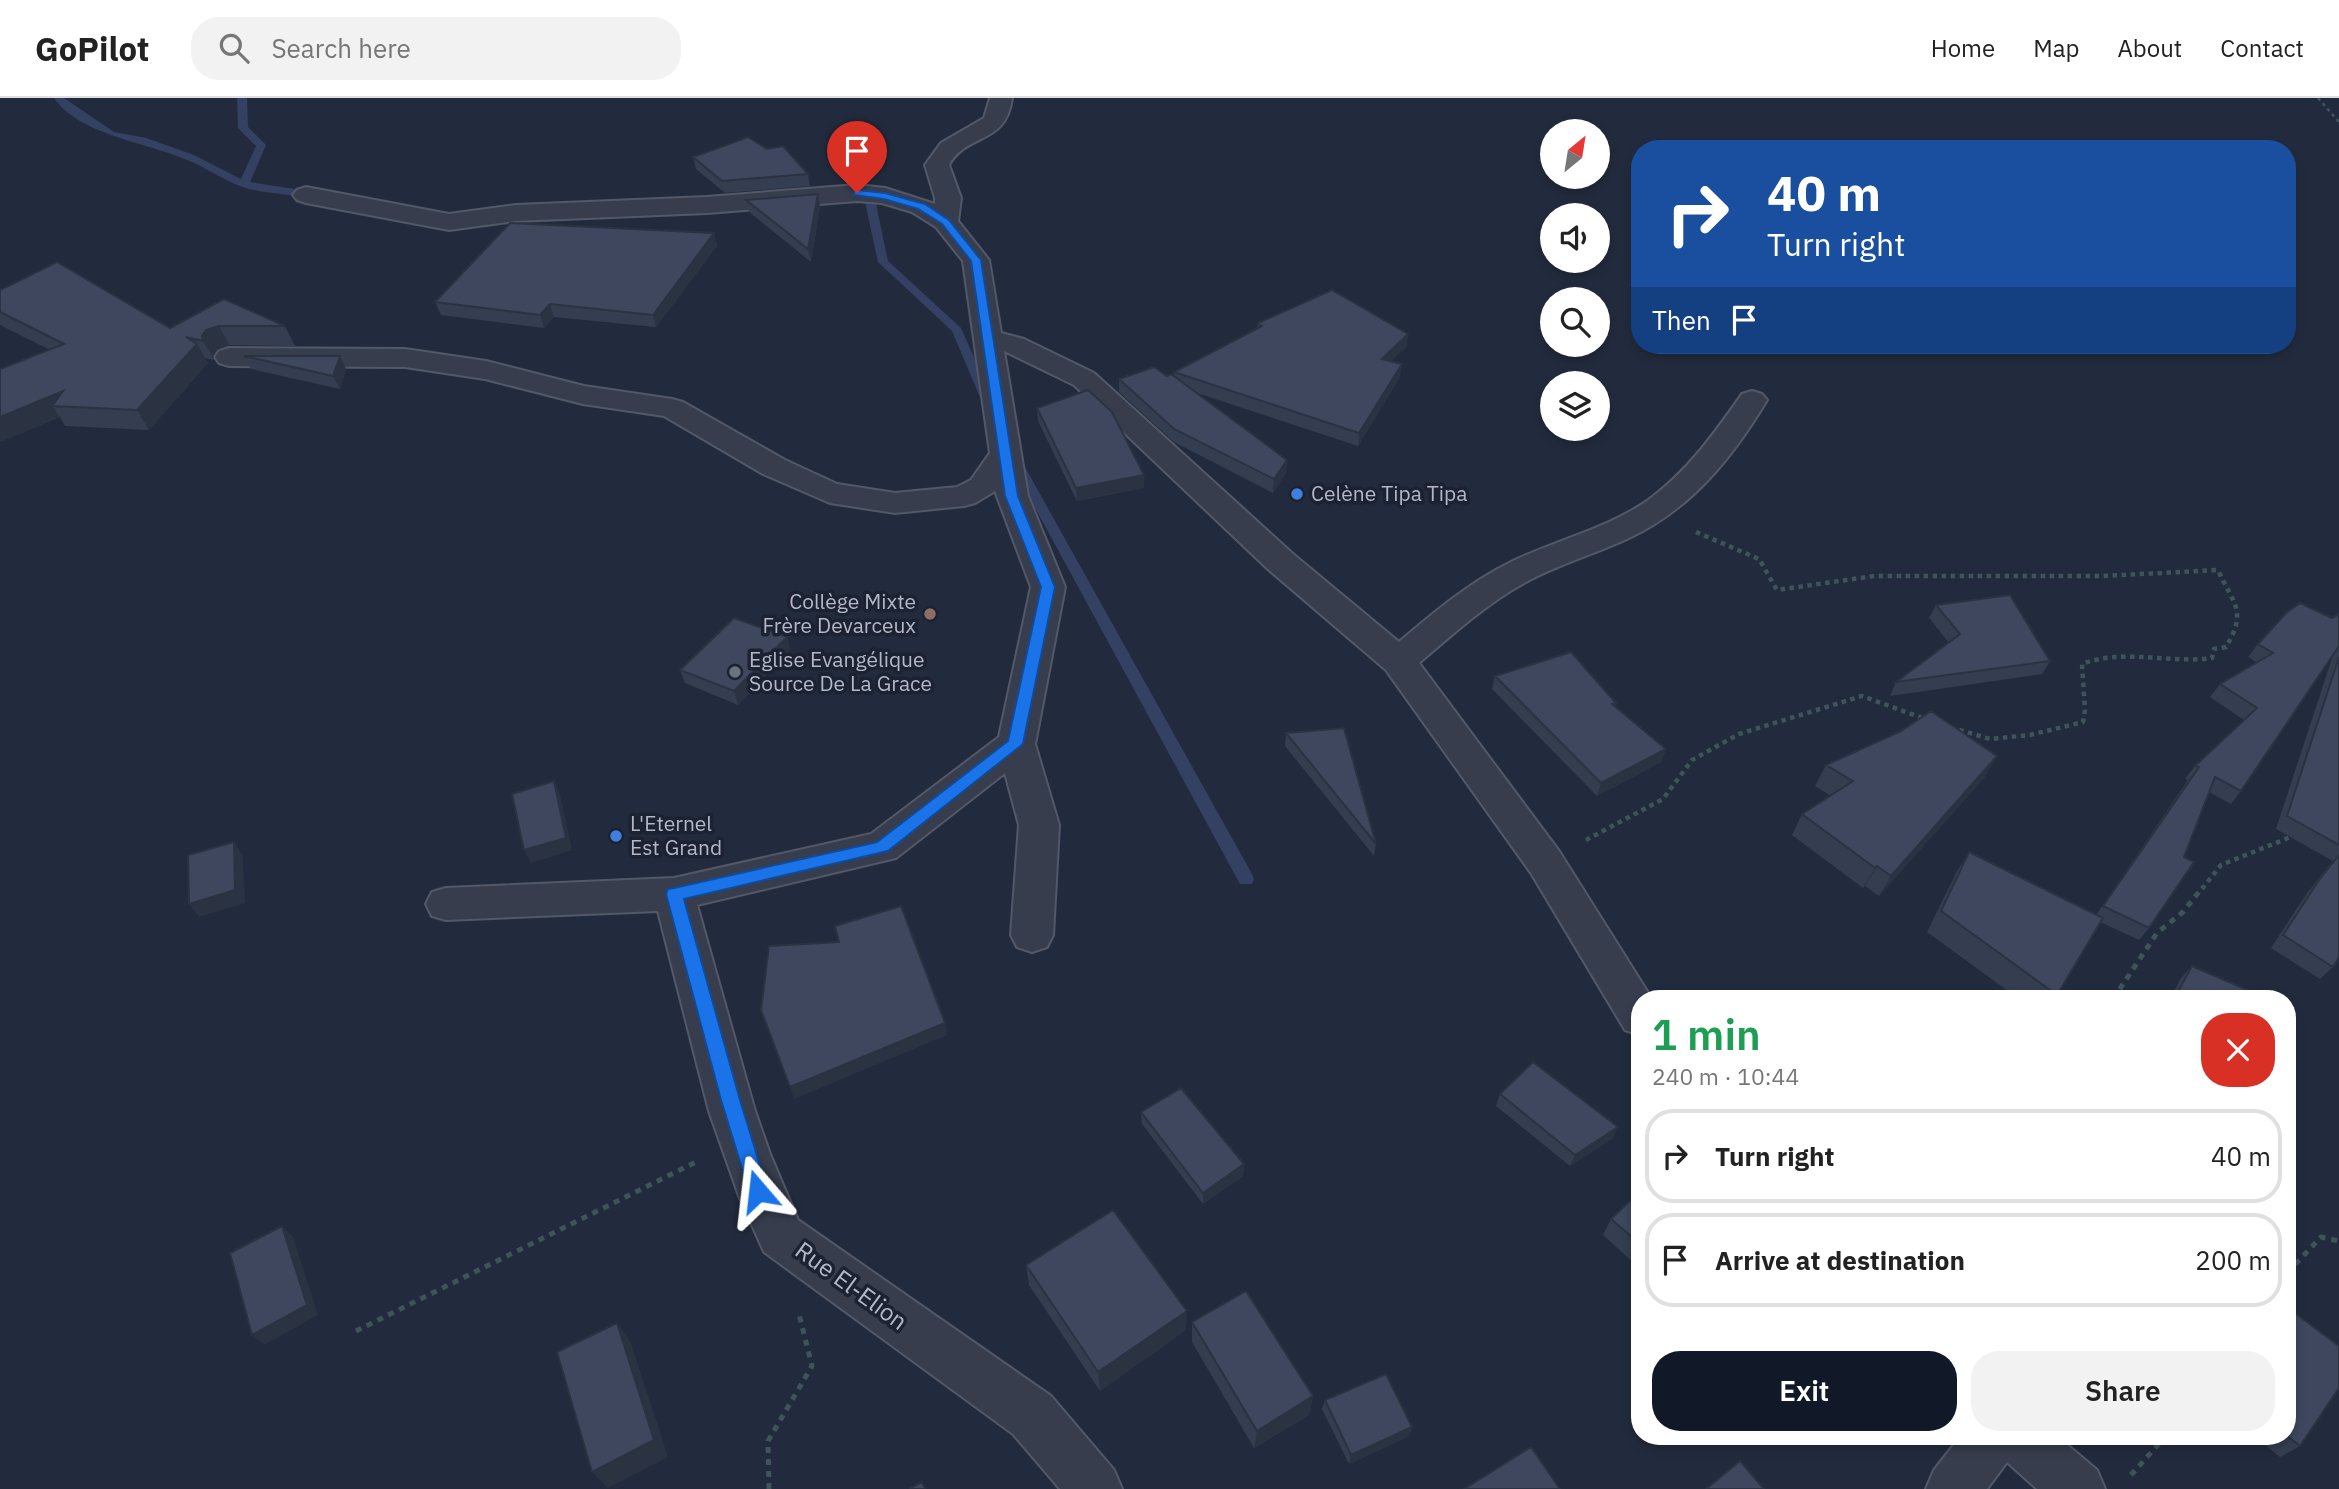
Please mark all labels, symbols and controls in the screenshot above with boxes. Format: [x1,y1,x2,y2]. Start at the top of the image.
search box [191,17,681,80]
text: GoPilot [35,27,149,70]
icon: search [215,29,253,67]
text: Search here [271,31,411,65]
text: Home [1931,32,1995,64]
text: Map [2033,32,2079,64]
text: About [2117,32,2182,64]
text: Contact [2220,32,2304,64]
north arrow [1540,119,1610,189]
map controls [1540,119,1610,441]
pin [827,121,887,193]
icon: arrive [838,132,876,170]
text: 40 m [1767,161,1881,224]
icon: right [1652,168,1743,259]
button: sound [1540,203,1610,273]
text: Turn right [1767,223,1905,265]
button: search [1540,287,1610,357]
icon: arrive [1725,301,1763,339]
text: Then [1652,303,1711,337]
button: layers [1540,371,1610,441]
place label: Celène Tipa Tipa [1311,479,1468,507]
marker: Celène Tipa Tipa [1289,486,1305,502]
place label: Collège Mixte Frère Devarceux [763,587,916,639]
marker: Collège Mixte Frère Devarceux [922,606,938,622]
place label: Eglise Evangélique Source De La Grace [749,645,932,697]
marker: Eglise Evangélique Source De La Grace [727,664,743,680]
place label: L'Eternel Est Grand [630,809,722,861]
marker: L'Eternel Est Grand [608,828,624,844]
text: 1 min [1652,1007,1761,1062]
button: close [2201,1013,2275,1087]
text: 240 m · 10:44 [1652,1061,1799,1091]
icon: right [1656,1137,1694,1175]
text: Turn right [1715,1139,1834,1173]
text: 40 m [2211,1139,2271,1173]
position arrow [721,1154,795,1228]
street label: Rue El-Elion [789,1234,914,1337]
icon: arrive [1656,1241,1694,1279]
text: Arrive at destination [1715,1243,1965,1277]
text: 200 m [2195,1243,2271,1277]
button: Exit [1652,1351,1957,1431]
button: Share [1971,1351,2275,1431]

